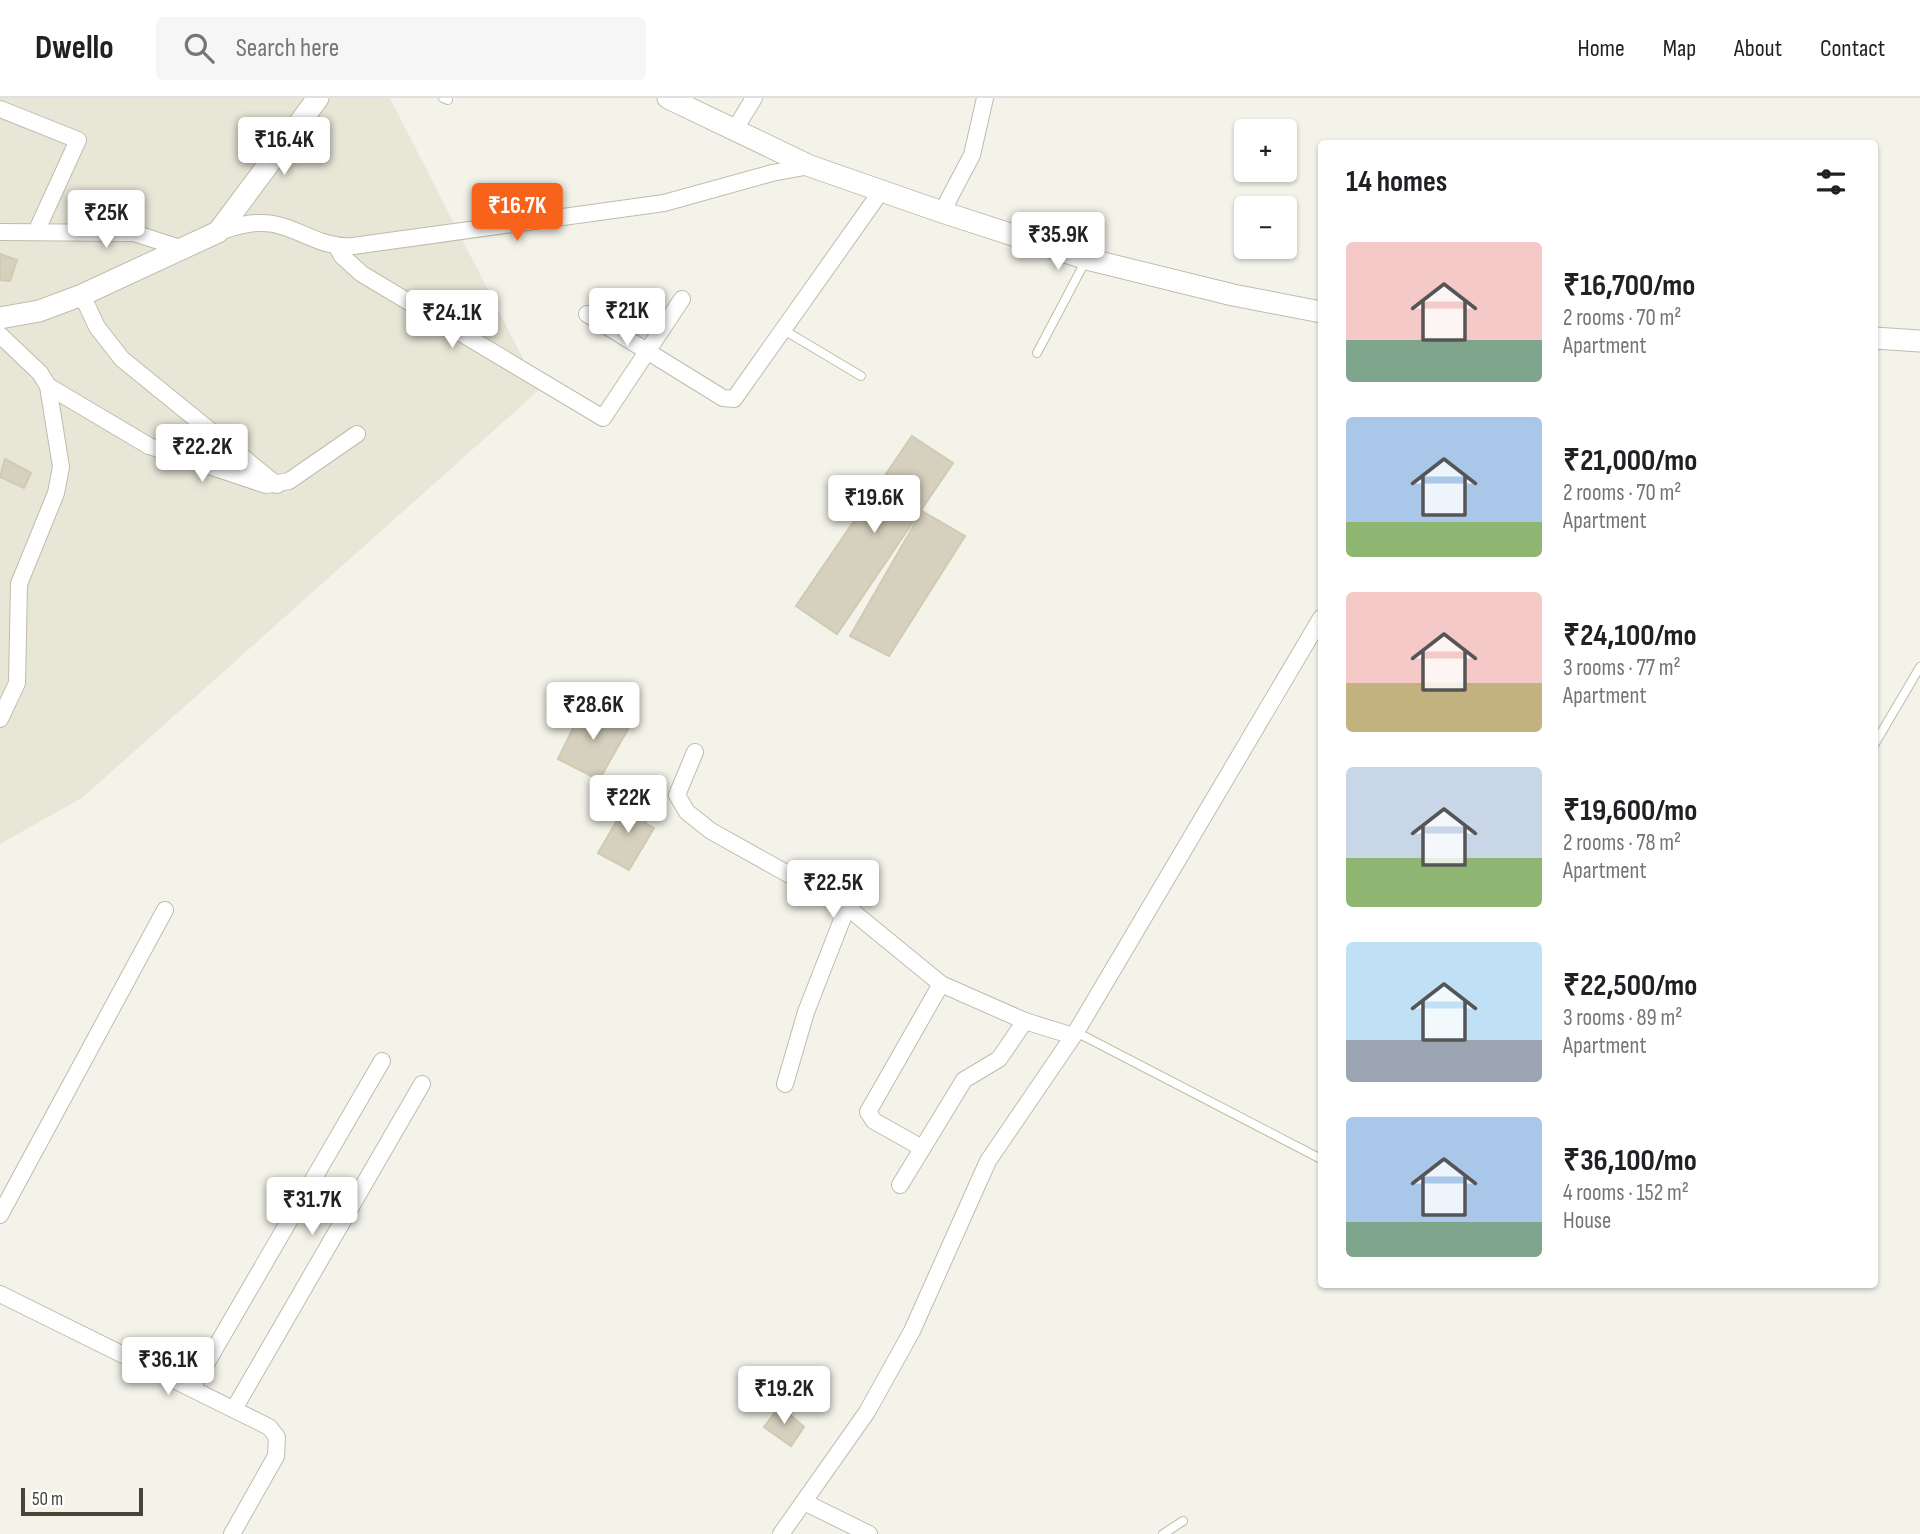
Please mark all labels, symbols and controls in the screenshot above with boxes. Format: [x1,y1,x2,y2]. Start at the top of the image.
search box [156,17,646,80]
text: Dwello [35,28,114,68]
icon: search [180,29,218,67]
text: Search here [236,33,339,64]
text: Home [1577,34,1625,63]
text: Map [1663,34,1696,63]
text: About [1734,34,1782,63]
text: Contact [1820,34,1885,63]
pin: ₹16.4K [227,118,341,177]
map controls [1234,119,1297,259]
button: + [1234,119,1297,182]
text: ₹16.4K [254,126,314,154]
icon: filters [1812,163,1850,201]
text: 14 homes [1346,164,1447,200]
pin: ₹16.7K [460,184,574,243]
pin: ₹25K [65,190,147,250]
text: ₹16.7K [488,192,546,220]
button: − [1234,196,1297,259]
text: ₹25K [84,199,128,227]
pin: ₹35.9K [1001,212,1115,272]
text: ₹35.9K [1028,221,1088,249]
text: ₹16,700/mo [1563,268,1695,304]
icon: home [1402,270,1486,354]
pin: ₹21K [586,288,668,348]
pin: ₹24.1K [395,290,509,350]
text: ₹21K [605,297,649,325]
text: ₹24.1K [422,299,482,327]
text: 2 rooms · 70 m² [1563,304,1681,332]
text: Apartment [1563,332,1647,360]
pin: ₹22.2K [145,424,259,484]
text: ₹22.2K [172,433,232,461]
text: ₹21,000/mo [1563,443,1697,479]
icon: home [1402,445,1486,529]
pin: ₹19.6K [817,476,931,535]
text: 2 rooms · 70 m² [1563,479,1681,507]
text: ₹19.6K [844,484,904,512]
text: Apartment [1563,507,1647,535]
text: ₹24,100/mo [1563,618,1697,654]
icon: home [1402,620,1486,704]
text: 3 rooms · 77 m² [1563,654,1681,682]
pin: ₹28.6K [536,682,650,742]
text: Apartment [1563,682,1647,710]
text: ₹28.6K [563,691,623,719]
pin: ₹22K [587,776,669,835]
text: ₹22K [606,784,650,812]
text: ₹19,600/mo [1563,793,1697,829]
icon: home [1402,795,1486,879]
text: 2 rooms · 78 m² [1563,829,1681,857]
text: Apartment [1563,857,1647,885]
pin: ₹22.5K [776,860,890,920]
text: ₹22.5K [803,869,863,897]
text: ₹22,500/mo [1563,968,1697,1004]
icon: home [1402,970,1486,1054]
text: 3 rooms · 89 m² [1563,1004,1682,1032]
text: Apartment [1563,1032,1647,1060]
text: ₹36,100/mo [1563,1143,1697,1179]
icon: home [1402,1145,1486,1229]
pin: ₹31.7K [255,1178,369,1237]
text: 4 rooms · 152 m² [1563,1179,1689,1207]
text: ₹31.7K [283,1186,341,1214]
text: House [1563,1207,1611,1235]
pin: ₹36.1K [111,1338,225,1397]
text: ₹36.1K [138,1346,198,1374]
pin: ₹19.2K [727,1366,841,1426]
text: ₹19.2K [754,1375,814,1403]
scale bar [21,1485,144,1517]
text: 50 m [32,1488,63,1511]

